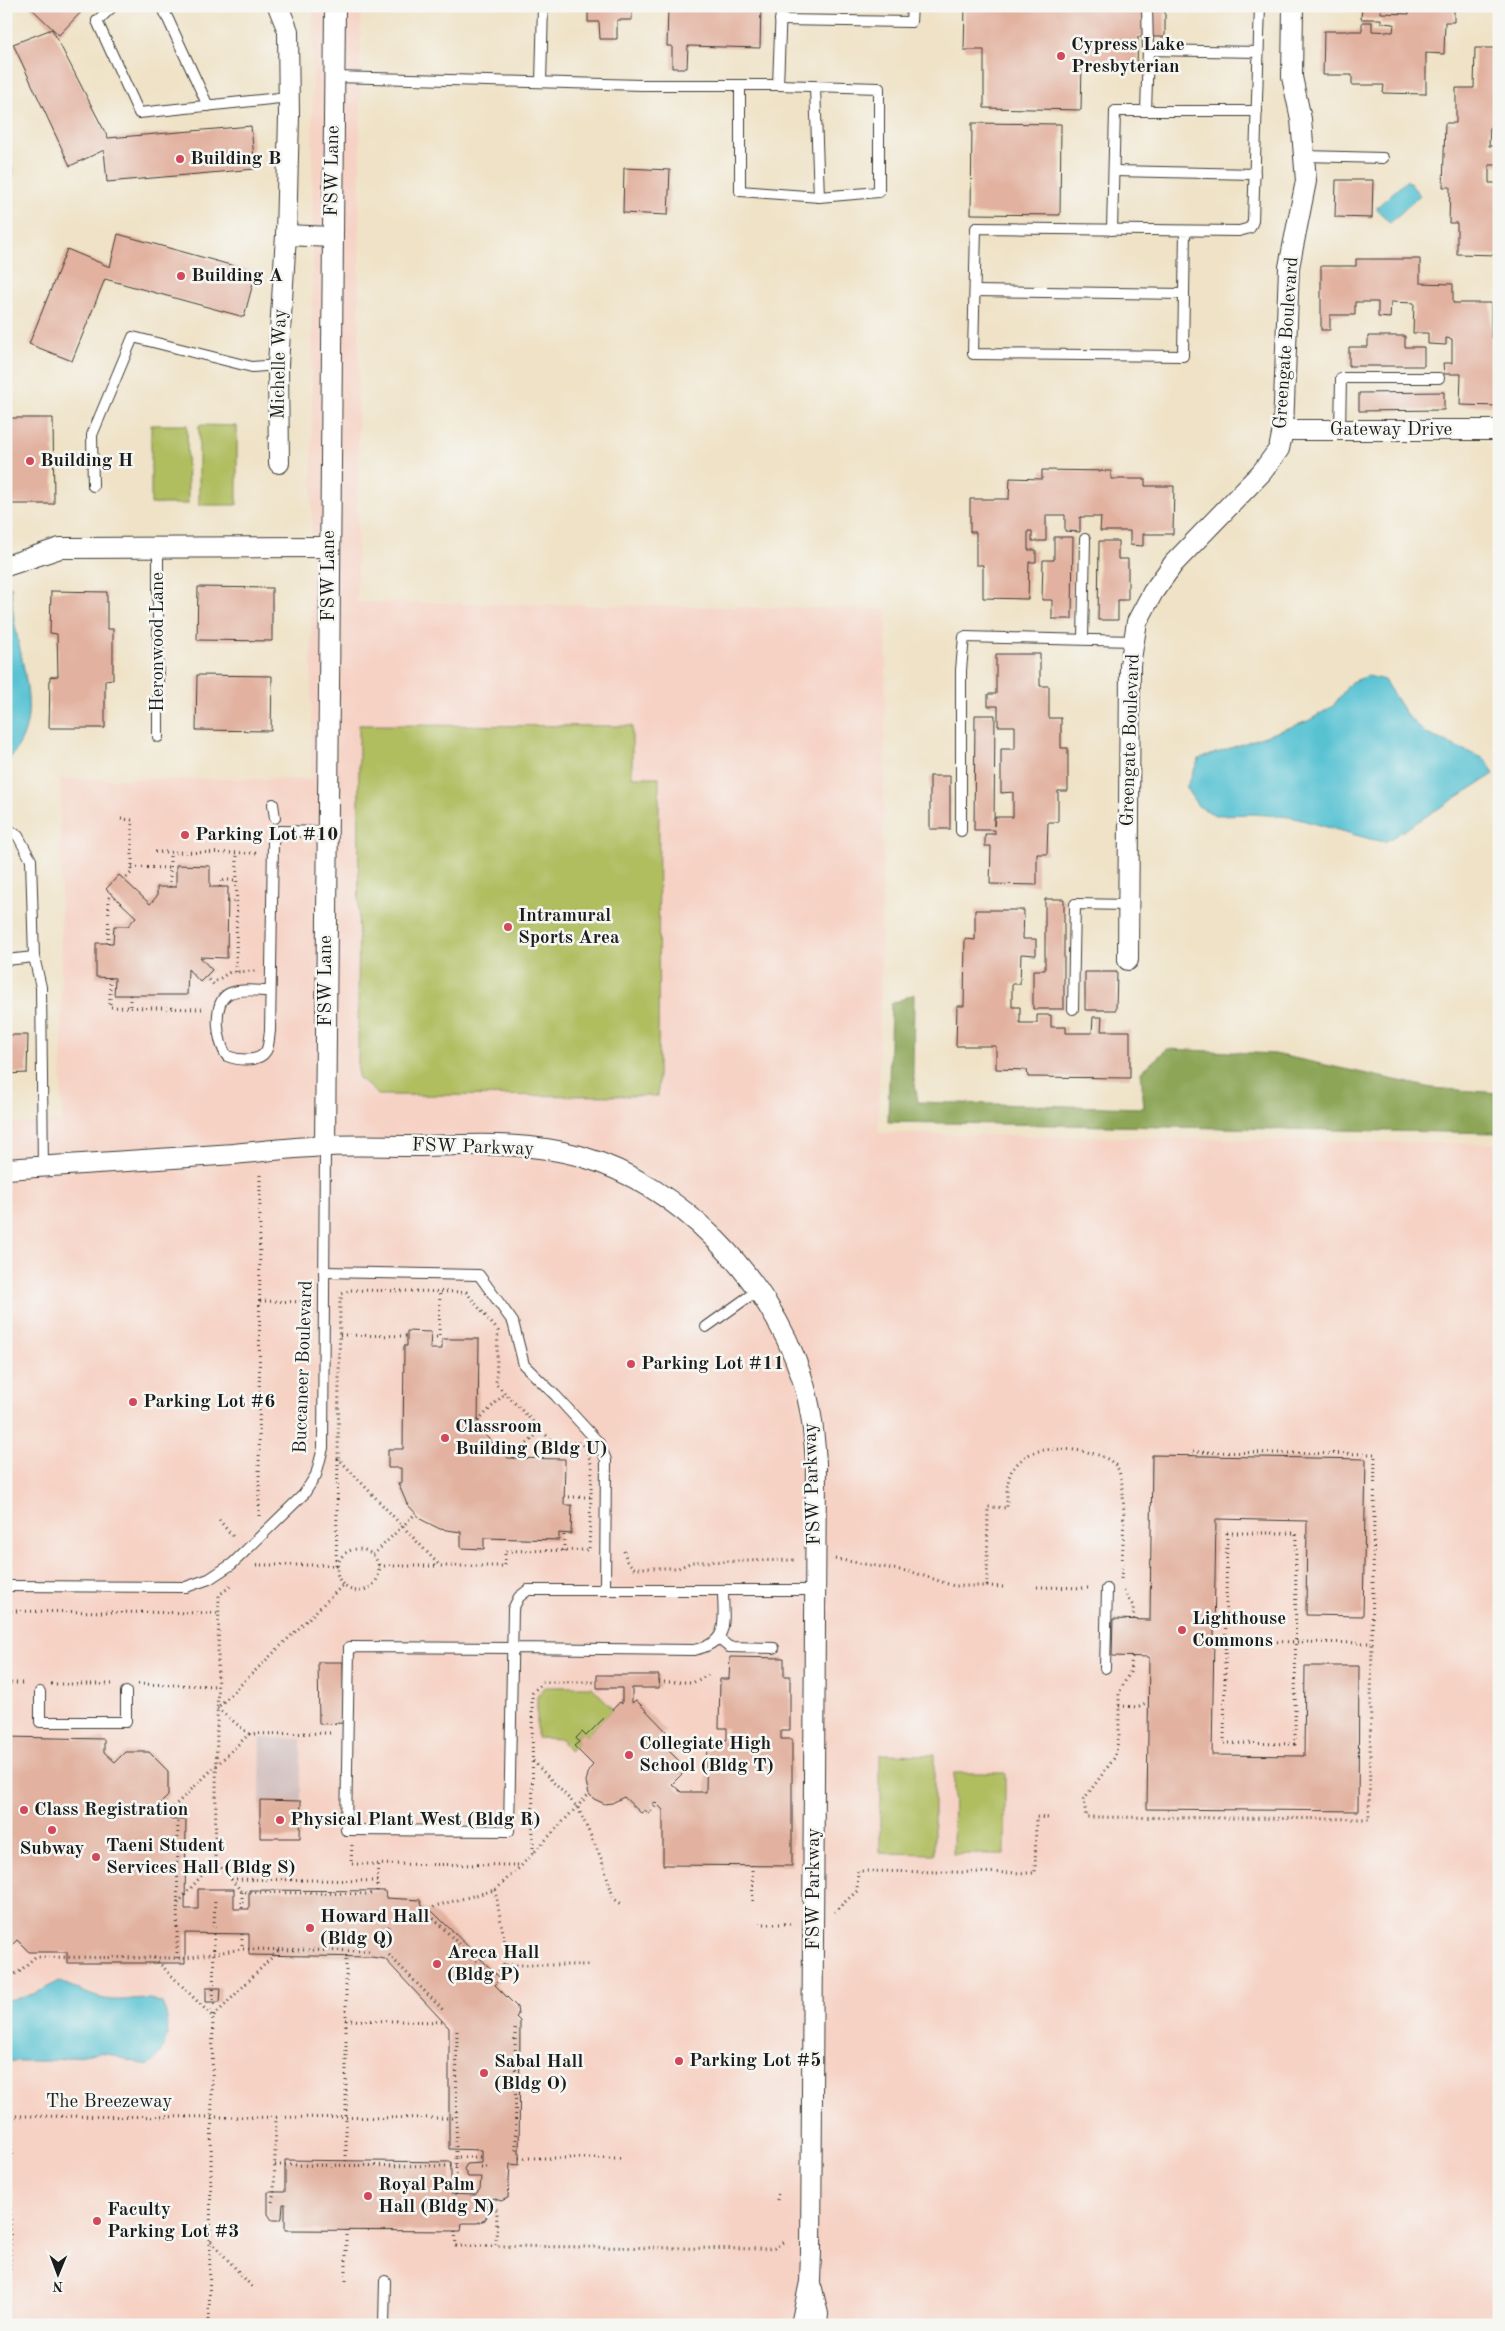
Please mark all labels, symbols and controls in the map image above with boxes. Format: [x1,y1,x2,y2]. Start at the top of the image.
place label: Cypress Lake Presbyterian [1071,36,1185,77]
marker: Cypress Lake Presbyterian [1055,50,1067,62]
street label: FSW Lane [323,125,343,217]
place label: Building B [190,150,281,169]
marker: Building B [174,153,186,165]
street label: Greengate Boulevard [1272,256,1303,430]
place label: Building A [191,267,283,286]
marker: Building A [175,270,187,282]
street label: Michelle Way [270,309,290,419]
street label: Gateway Drive [1330,421,1452,440]
place label: Building H [40,452,133,471]
marker: Building H [24,455,36,467]
street label: FSW Lane [320,530,339,622]
street label: Heronwood Lane [149,572,168,712]
street label: Greengate Boulevard [1118,653,1144,827]
place label: Parking Lot #10 [195,826,338,845]
marker: Parking Lot #10 [179,829,191,841]
place label: Intramural Sports Area [518,907,620,948]
marker: Intramural Sports Area [502,921,514,933]
street label: FSW Lane [317,935,336,1027]
street label: FSW Parkway [411,1136,535,1160]
street label: Buccaneer Boulevard [291,1280,317,1454]
place label: Parking Lot #11 [641,1355,784,1374]
marker: Parking Lot #11 [625,1358,637,1370]
place label: Parking Lot #6 [143,1393,275,1412]
marker: Parking Lot #6 [127,1396,139,1408]
place label: Classroom Building (Bldg U) [455,1418,607,1459]
street label: FSW Parkway [801,1422,825,1546]
marker: Classroom Building (Bldg U) [439,1432,451,1444]
place label: Lighthouse Commons [1192,1610,1286,1651]
marker: Lighthouse Commons [1176,1624,1188,1636]
place label: Collegiate High School (Bldg T) [639,1735,774,1776]
marker: Collegiate High School (Bldg T) [623,1749,635,1761]
place label: Class Registration [34,1801,188,1820]
marker: Class Registration [18,1804,30,1816]
place label: Physical Plant West (Bldg R) [290,1811,540,1830]
marker: Physical Plant West (Bldg R) [274,1814,286,1826]
marker: Subway [46,1824,58,1836]
street label: FSW Parkway [805,1828,824,1950]
place label: Taeni Student Services Hall (Bldg S) [106,1837,296,1878]
place label: Subway [20,1840,85,1859]
marker: Taeni Student Services Hall (Bldg S) [90,1851,102,1863]
place label: Howard Hall (Bldg Q) [320,1908,429,1949]
marker: Howard Hall (Bldg Q) [304,1922,316,1934]
place label: Areca Hall (Bldg P) [447,1944,540,1985]
marker: Areca Hall (Bldg P) [431,1958,443,1970]
place label: Parking Lot #5 [689,2052,821,2071]
place label: Sabal Hall (Bldg O) [494,2053,583,2094]
marker: Parking Lot #5 [673,2055,685,2067]
marker: Sabal Hall (Bldg O) [478,2067,490,2079]
street label: The Breezeway [46,2093,172,2112]
place label: Royal Palm Hall (Bldg N) [378,2176,494,2217]
marker: Royal Palm Hall (Bldg N) [362,2190,374,2202]
place label: Faculty Parking Lot #3 [107,2201,239,2242]
marker: Faculty Parking Lot #3 [91,2215,103,2227]
north arrow [32,2248,82,2298]
text: N [52,2279,63,2293]

